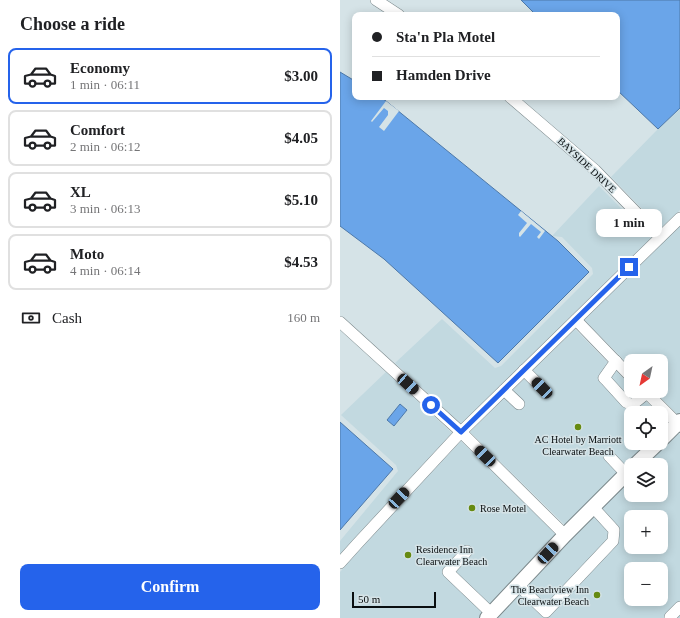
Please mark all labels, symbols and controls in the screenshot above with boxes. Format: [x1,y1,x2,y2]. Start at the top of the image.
text: Choose a ride [20,14,125,34]
text: Sta'n Pla Motel [396,29,495,45]
icon: car [22,58,58,94]
text: Economy [70,60,130,76]
text: Hamden Drive [396,67,491,83]
text: $3.00 [284,68,318,84]
text: 1 min · 06:11 [70,77,140,92]
icon: car [22,120,58,156]
text: Comfort [70,122,125,138]
text: $4.05 [284,130,318,146]
street label: BAYSIDE DRIVE [556,135,618,195]
text: 2 min · 06:12 [70,139,140,154]
icon: car [22,182,58,218]
text: XL [70,184,91,200]
text: $5.10 [284,192,318,208]
text: 3 min · 06:13 [70,201,140,216]
callout: 1 min [596,209,662,237]
text: 1 min [613,215,645,230]
icon: car [22,244,58,280]
text: Moto [70,246,104,262]
text: $4.53 [284,254,318,270]
route end [620,258,638,276]
text: 4 min · 06:14 [70,263,140,278]
icon: cash [20,307,42,329]
text: Cash [52,310,82,326]
text: 160 m [287,310,320,325]
north arrow [624,354,668,398]
map controls [624,354,668,606]
car [395,372,421,396]
car [529,375,555,401]
route start [422,396,440,414]
button: locate [624,406,668,450]
marker: AC Hotel by Marriott Clearwater Beach [573,422,583,432]
place label: AC Hotel by Marriott Clearwater Beach [535,434,622,457]
car [472,443,498,469]
button: layers [624,458,668,502]
car [386,485,412,511]
marker: Rose Motel [467,503,477,513]
place label: Rose Motel [480,503,527,514]
button: + [624,510,668,554]
car [535,540,561,566]
place label: Residence Inn Clearwater Beach [416,544,487,567]
marker: Residence Inn Clearwater Beach [403,550,413,560]
button: − [624,562,668,606]
button: Confirm [20,564,320,610]
place label: The Beachview Inn Clearwater Beach [511,584,589,607]
scale bar [352,590,436,609]
marker: The Beachview Inn Clearwater Beach [592,590,602,600]
text: 50 m [358,593,380,605]

